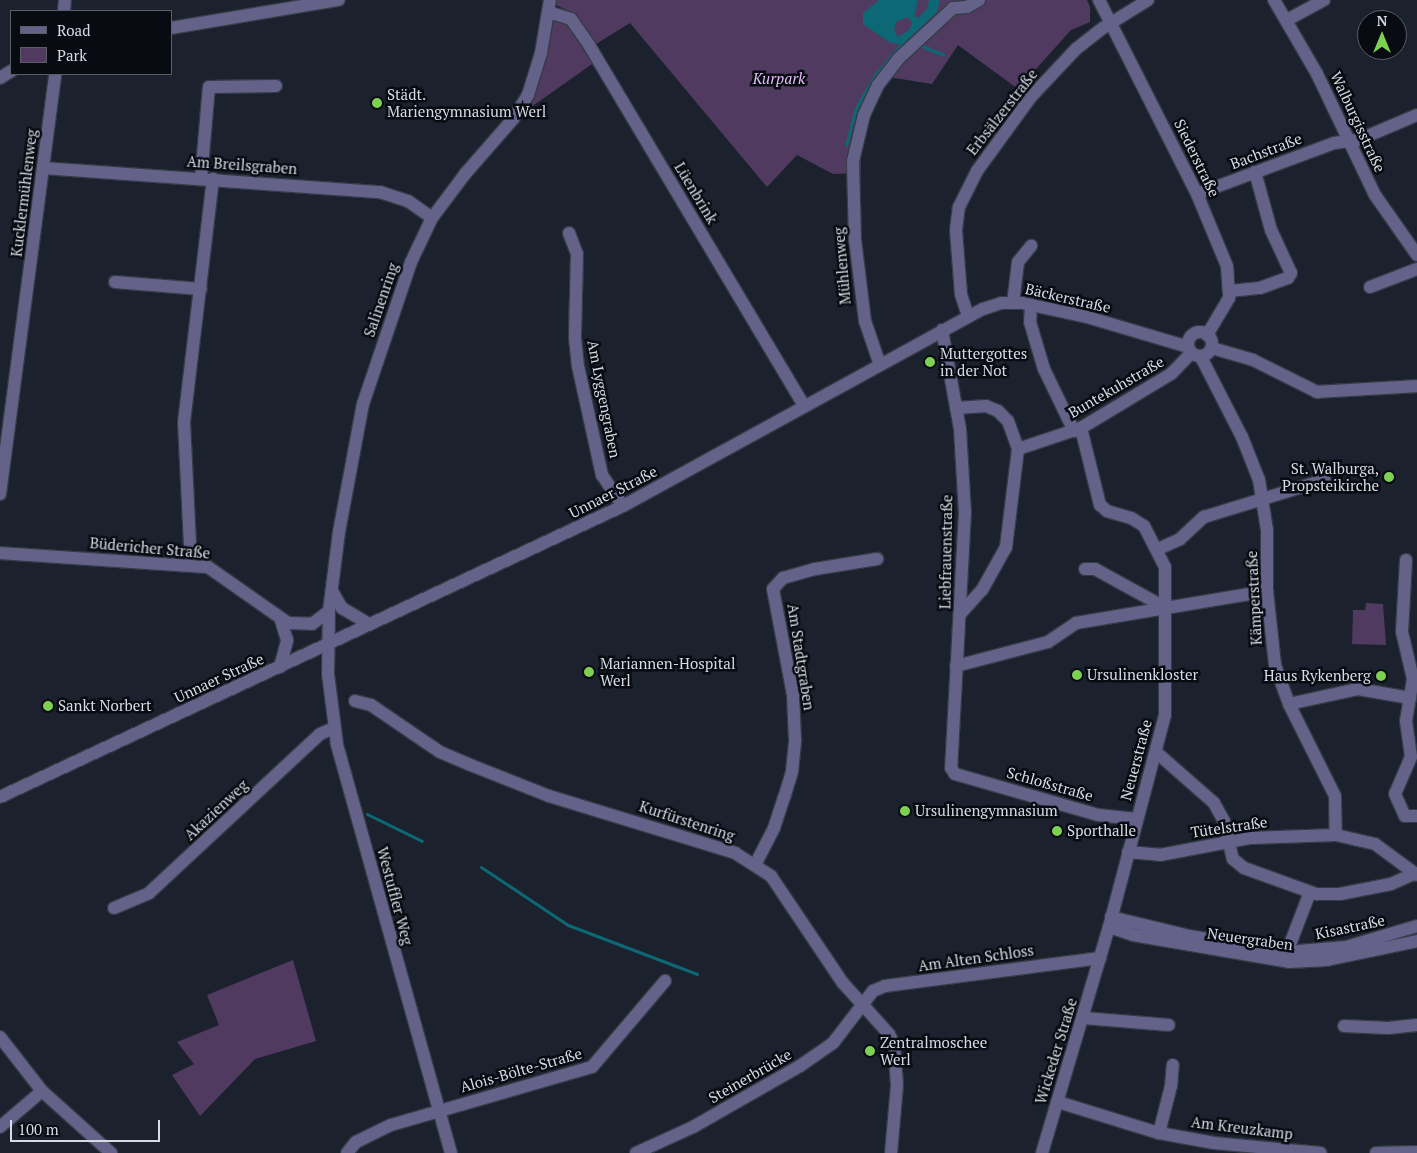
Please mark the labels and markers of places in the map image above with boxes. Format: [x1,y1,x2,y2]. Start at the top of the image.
place label: Städt. Mariengymnasium Werl [387,85,546,120]
marker: Städt. Mariengymnasium Werl [371,97,383,109]
place label: Muttergottes in der Not [940,344,1027,379]
marker: Muttergottes in der Not [924,356,936,368]
place label: St. Walburga, Propsteikirche [1282,459,1379,494]
marker: St. Walburga, Propsteikirche [1383,471,1395,483]
place label: Mariannen-Hospital Werl [600,654,735,689]
marker: Mariannen-Hospital Werl [582,665,596,679]
place label: Ursulinenkloster [1087,666,1198,684]
place label: Haus Rykenberg [1264,667,1371,685]
marker: Ursulinenkloster [1071,669,1083,681]
marker: Haus Rykenberg [1375,670,1387,682]
place label: Sankt Norbert [58,697,152,715]
marker: Sankt Norbert [42,700,54,712]
place label: Ursulinengymnasium [915,802,1058,820]
marker: Ursulinengymnasium [899,805,911,817]
place label: Sporthalle [1067,822,1136,840]
marker: Sporthalle [1051,825,1063,837]
place label: Zentralmoschee Werl [880,1033,987,1068]
marker: Zentralmoschee Werl [864,1045,876,1057]

